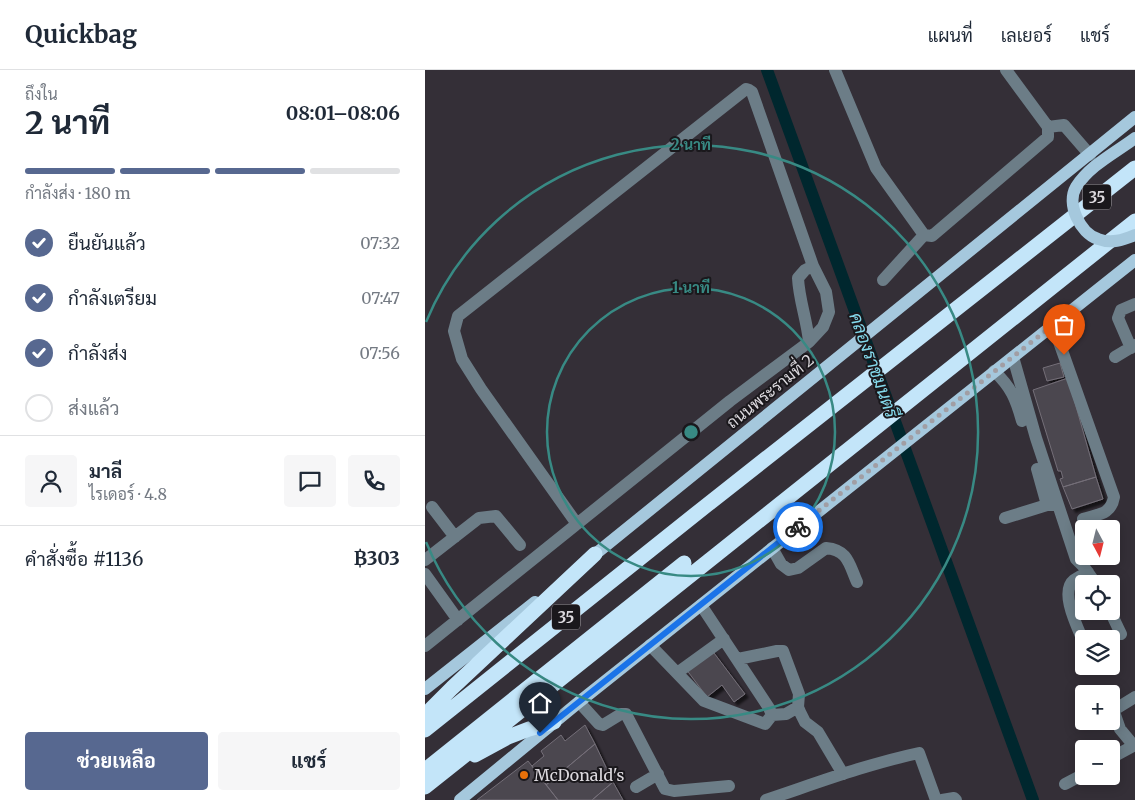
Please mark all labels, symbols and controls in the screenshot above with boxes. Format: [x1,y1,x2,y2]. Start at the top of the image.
text: Quickbag [25,19,137,50]
text: แผนที่ [928,24,973,47]
text: เลเยอร์ [1001,24,1052,47]
text: แชร์ [1080,24,1110,47]
text: ถึงใน [25,84,58,104]
text: 08:01–08:06 [286,101,400,125]
text: 2 นาที [25,103,110,143]
text: 2 นาที [671,135,711,154]
text: กำลังส่ง · 180 m [25,183,131,203]
road number: 35 [1083,184,1111,210]
icon: check [25,229,53,257]
text: ยืนยันแล้ว [68,231,146,255]
text: 07:32 [360,233,400,253]
text: 1 นาที [672,278,710,297]
icon: check [25,284,53,312]
text: กำลังเตรียม [68,286,157,310]
text: 07:47 [361,288,400,308]
pin [1043,304,1085,355]
water label: คลองราชมนตรี [844,309,905,422]
icon: bag [1050,311,1078,339]
icon: check [25,339,53,367]
text: กำลังส่ง [68,341,127,365]
text: 07:56 [359,343,400,363]
street label: ถนนพระรามที่ 2 [720,347,818,432]
text: ส่งแล้ว [68,396,119,420]
centre of rings [682,423,700,441]
button: person [25,455,77,507]
button: chat [284,455,336,507]
button: phone [348,455,400,507]
text: มาลี [89,459,122,483]
text: ไรเดอร์ · 4.8 [89,484,167,504]
courier [773,502,823,552]
icon: bike [784,513,812,541]
north arrow [1075,520,1120,565]
map controls [1075,520,1120,785]
text: ฿303 [354,546,400,570]
text: คำสั่งซื้อ #1136 [25,547,143,571]
button: locate [1075,575,1120,620]
road number: 35 [552,604,580,630]
button: layers [1075,630,1120,675]
pin [519,682,561,733]
button: + [1075,685,1120,730]
icon: home [526,689,554,717]
button: ช่วยเหลือ [25,732,208,790]
button: แชร์ [218,732,400,790]
button: − [1075,740,1120,785]
place label: McDonald's [534,765,624,785]
marker: McDonald's [518,769,530,781]

